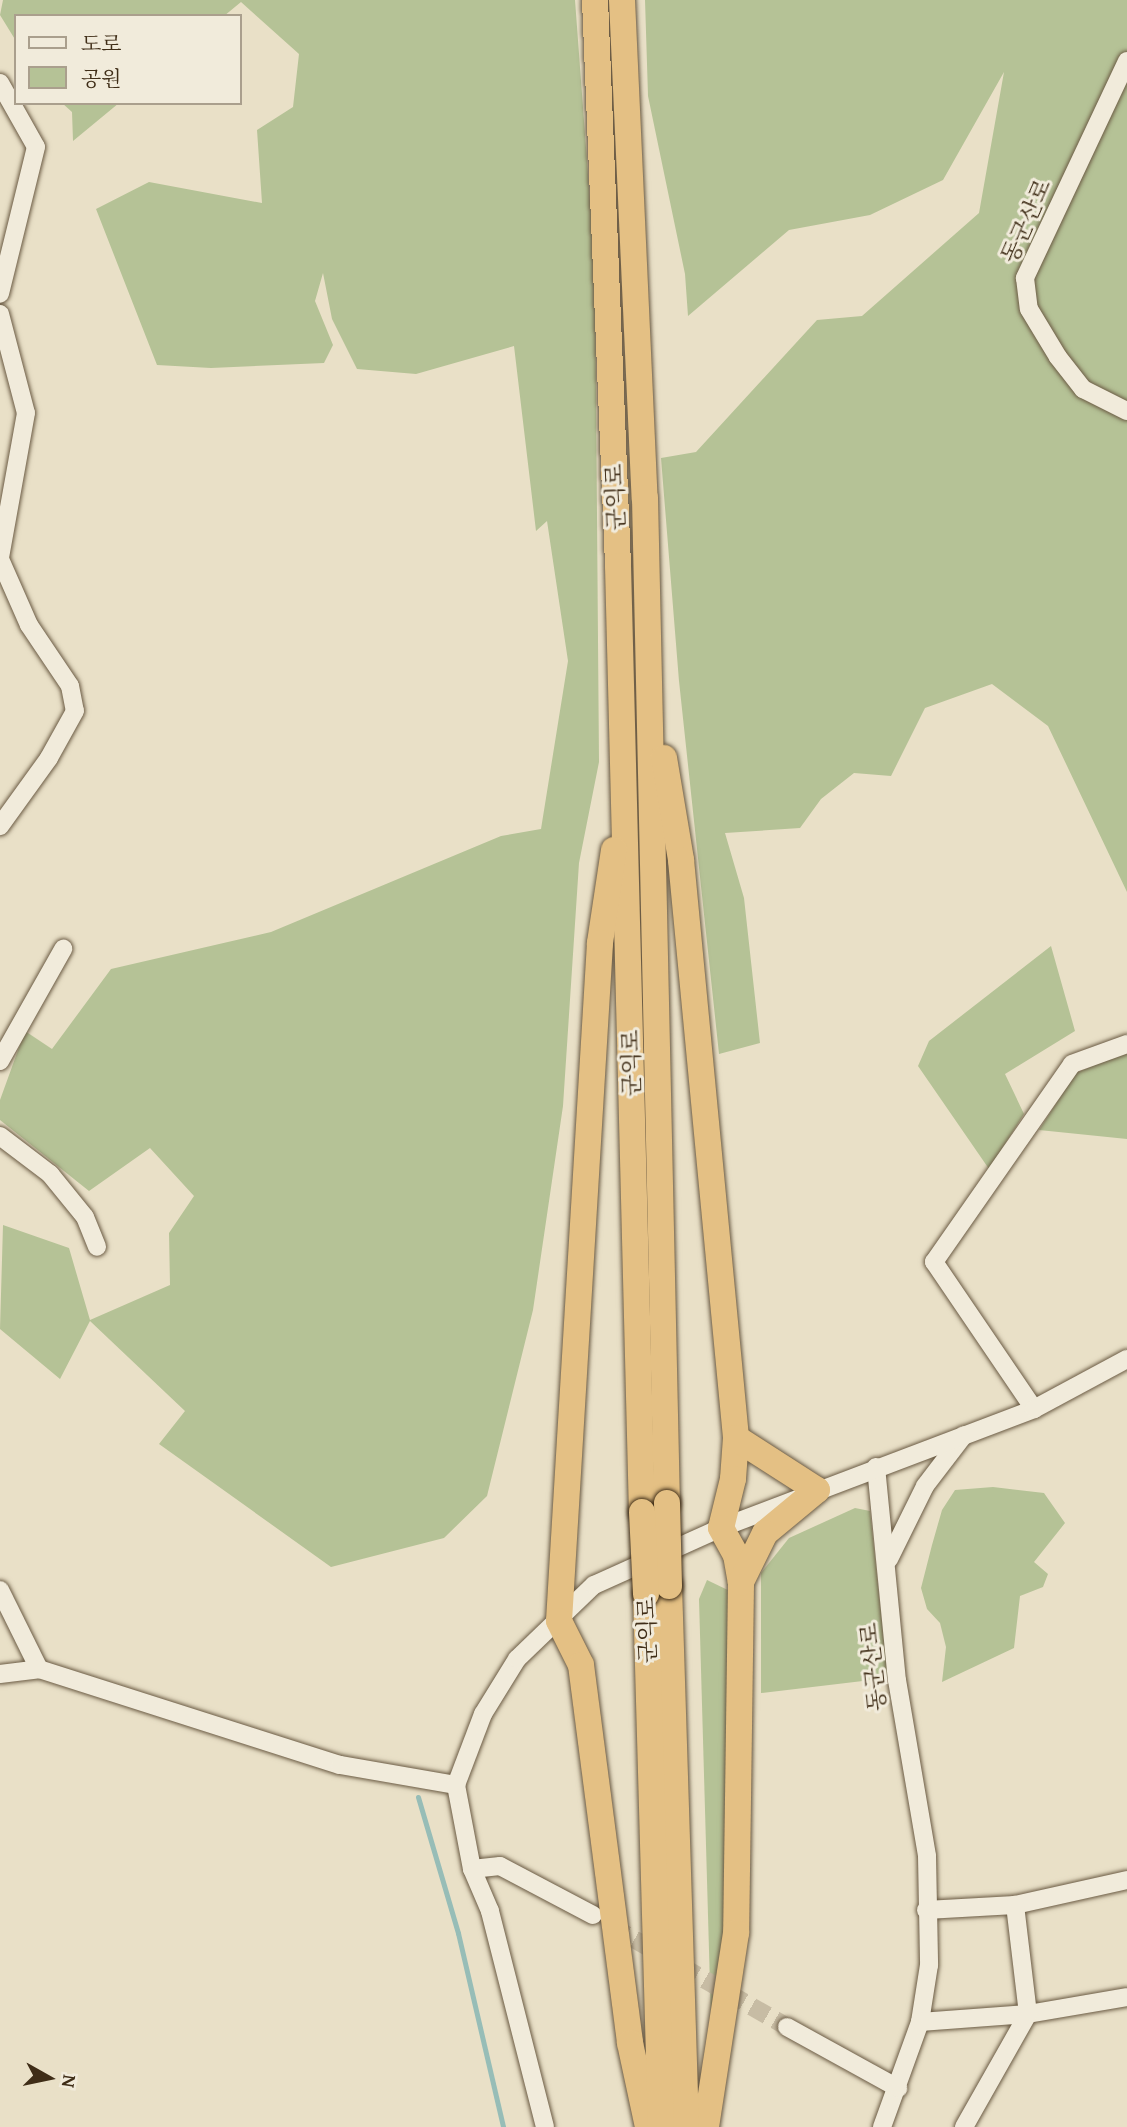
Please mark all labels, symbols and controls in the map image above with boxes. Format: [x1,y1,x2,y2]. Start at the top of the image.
legend [14,14,242,105]
text: 도로 [81,28,122,59]
text: 공원 [81,63,122,94]
street label: 동군산로 [995,175,1057,267]
street label: 군익로 [600,463,630,531]
street label: 군익로 [617,1029,645,1097]
street label: 군익로 [632,1596,662,1664]
street label: 동군산로 [855,1621,891,1713]
north arrow [14,2043,84,2113]
text: N [55,2073,85,2090]

